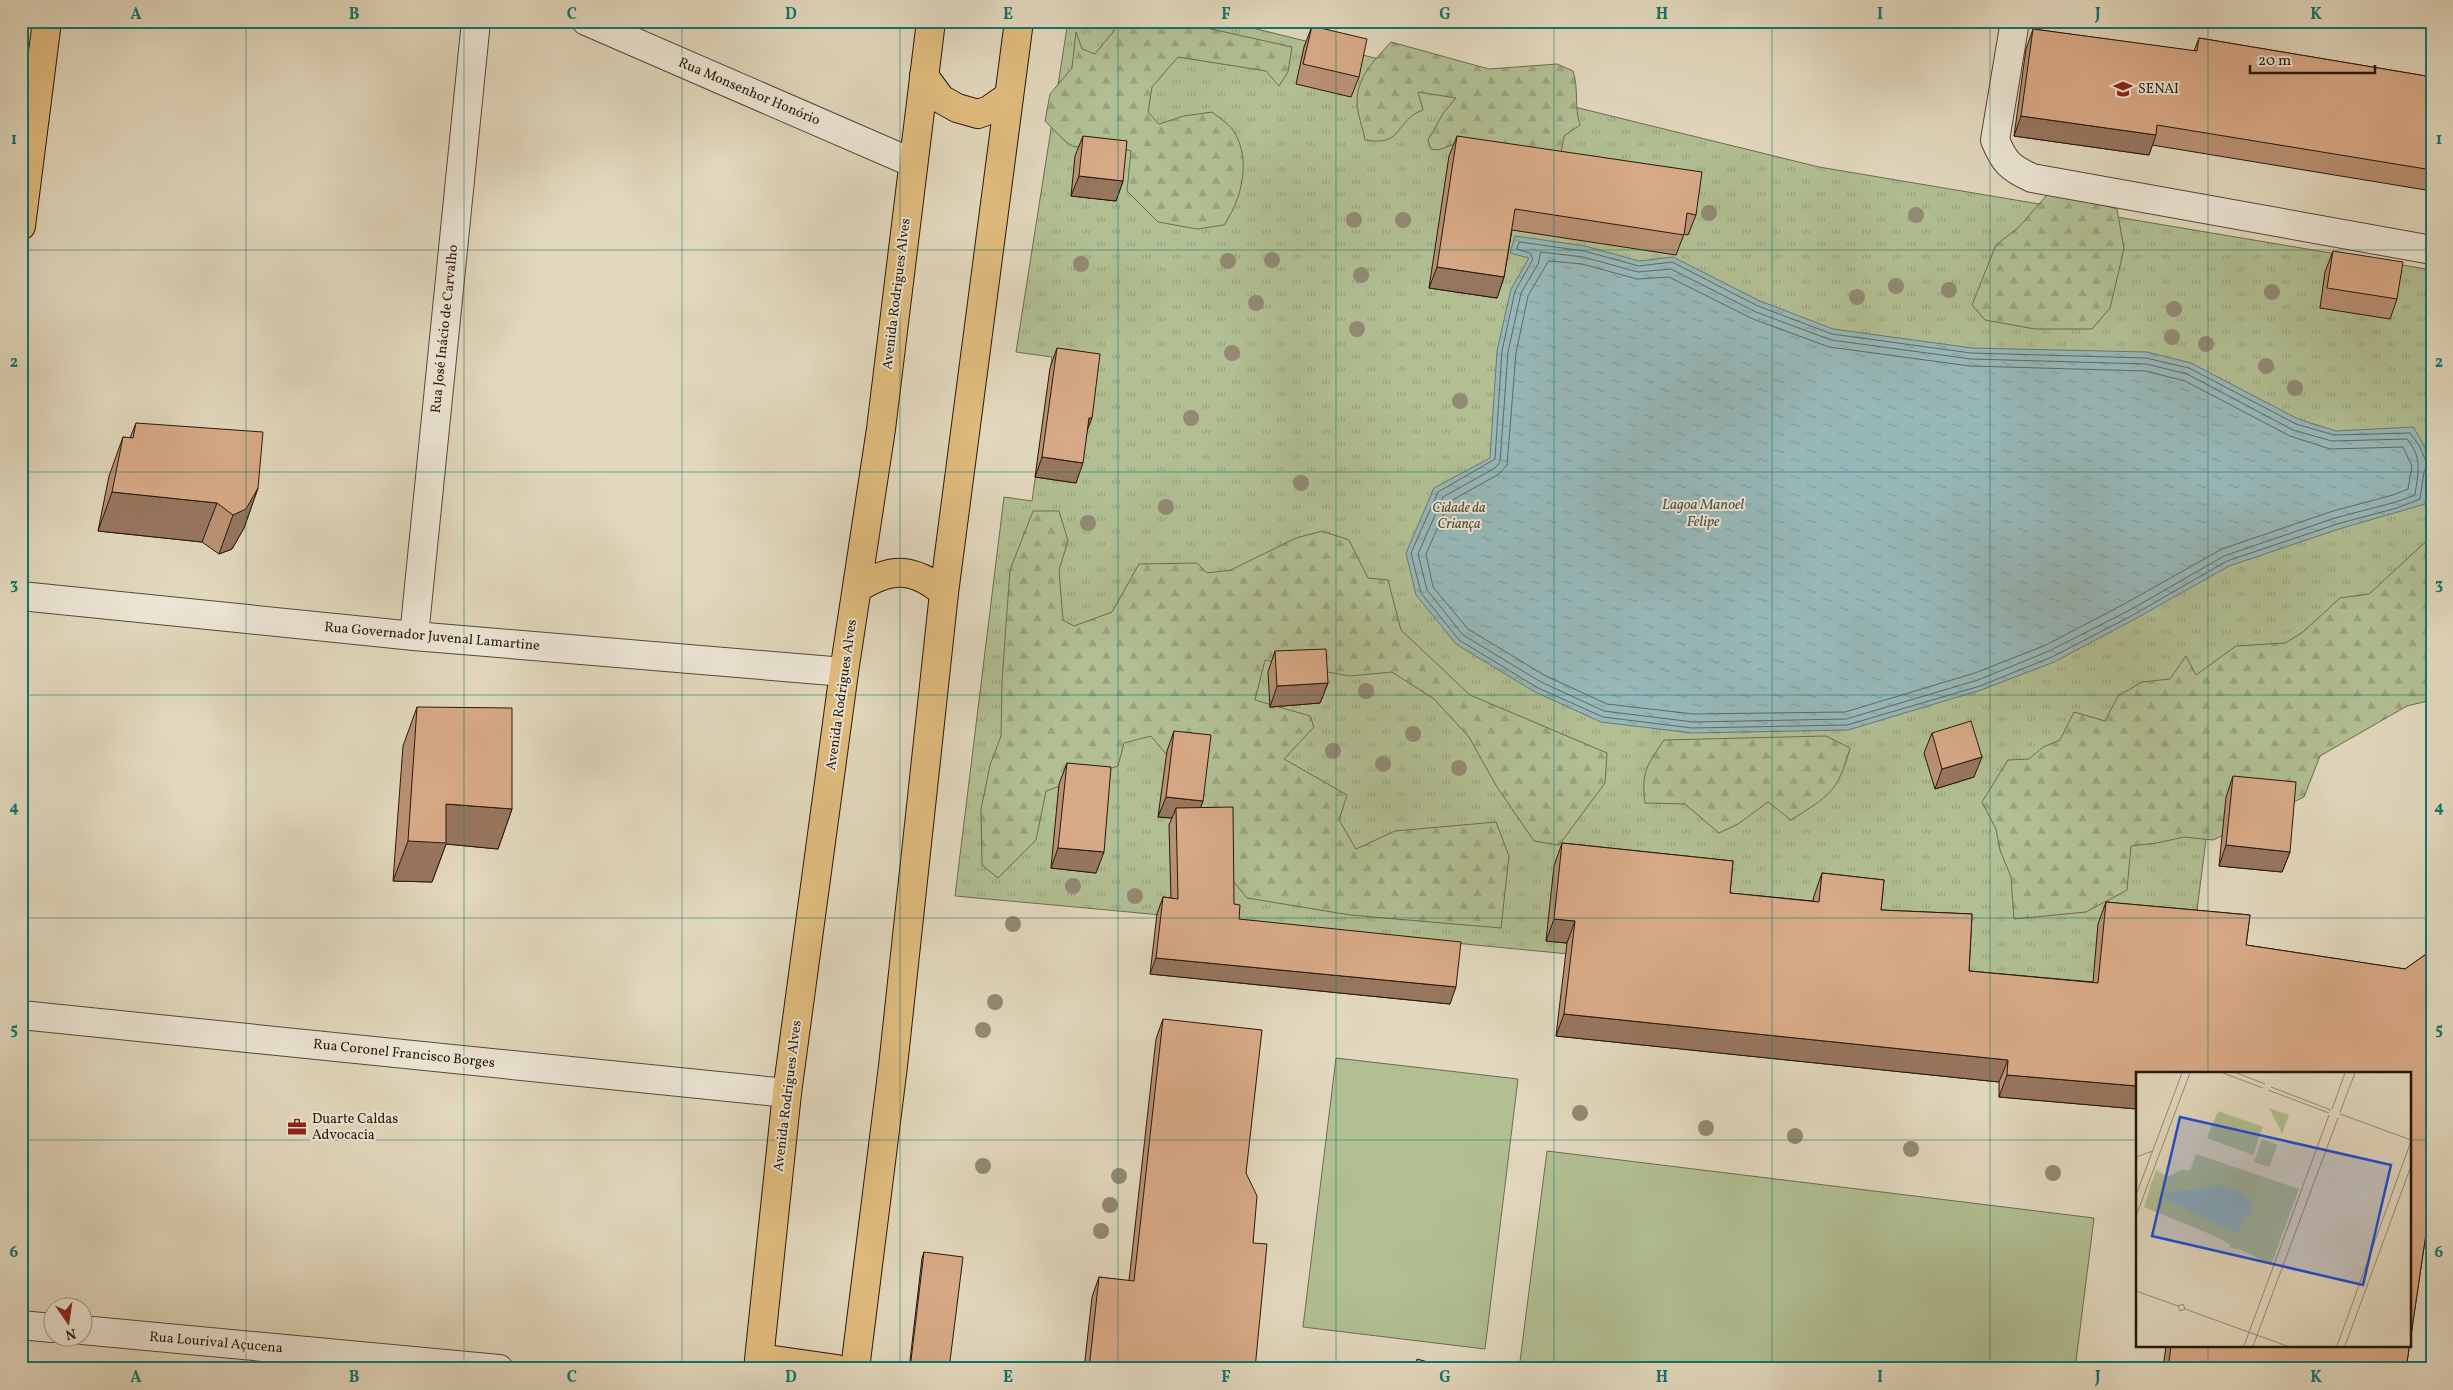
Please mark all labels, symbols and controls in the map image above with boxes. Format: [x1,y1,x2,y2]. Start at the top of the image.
text: A [130,4,142,26]
text: B [349,4,360,26]
text: C [567,4,577,26]
text: D [785,4,797,26]
text: E [1003,4,1013,26]
text: F [1221,4,1231,26]
text: G [1439,4,1451,26]
text: H [1656,4,1668,26]
text: I [1877,4,1883,26]
text: J [2094,4,2101,26]
text: K [2310,4,2322,26]
scale bar [2250,42,2376,74]
text: 20 m [2258,51,2291,72]
street label: Rua Monsenhor Honório [675,53,823,131]
school or university icon: SENAI [2112,78,2134,100]
place label: SENAI [2138,80,2179,99]
text: 1 [11,129,17,151]
text: 1 [2436,129,2442,151]
street label: Avenida Rodrigues Alves [878,217,916,371]
street label: Rua José Inácio de Carvalho [427,244,463,414]
text: 2 [10,352,18,374]
text: 2 [2435,352,2443,374]
water label: Lagoa Manoel Felipe [1662,495,1744,533]
park label: Cidade da Criança [1432,499,1486,534]
text: 3 [10,574,18,596]
text: 3 [2435,574,2443,596]
street label: Rua Governador Juvenal Lamartine [323,618,541,656]
street label: Avenida Rodrigues Alves [822,618,862,772]
text: 4 [9,797,19,819]
text: 4 [2434,797,2444,819]
text: 5 [10,1019,18,1041]
street label: Avenida Rodrigues Alves [769,1019,807,1173]
text: 5 [2435,1019,2443,1041]
street label: Rua Coronel Francisco Borges [312,1035,496,1073]
inset map [2136,1072,2410,1348]
place label: Duarte Caldas Advocacia [312,1110,398,1145]
office icon: Duarte Caldas Advocacia [286,1116,308,1138]
text: 6 [10,1242,19,1264]
text: 6 [2435,1242,2444,1264]
north arrow [42,1298,92,1348]
text: N [63,1323,78,1344]
street label: Rua Lourival Açucena [149,1328,284,1358]
text: A [130,1367,142,1389]
text: B [349,1367,360,1389]
text: C [567,1367,577,1389]
text: D [785,1367,797,1389]
text: E [1003,1367,1013,1389]
text: F [1221,1367,1231,1389]
text: G [1439,1367,1451,1389]
text: H [1656,1367,1668,1389]
text: I [1877,1367,1883,1389]
text: J [2094,1367,2101,1389]
text: K [2310,1367,2322,1389]

